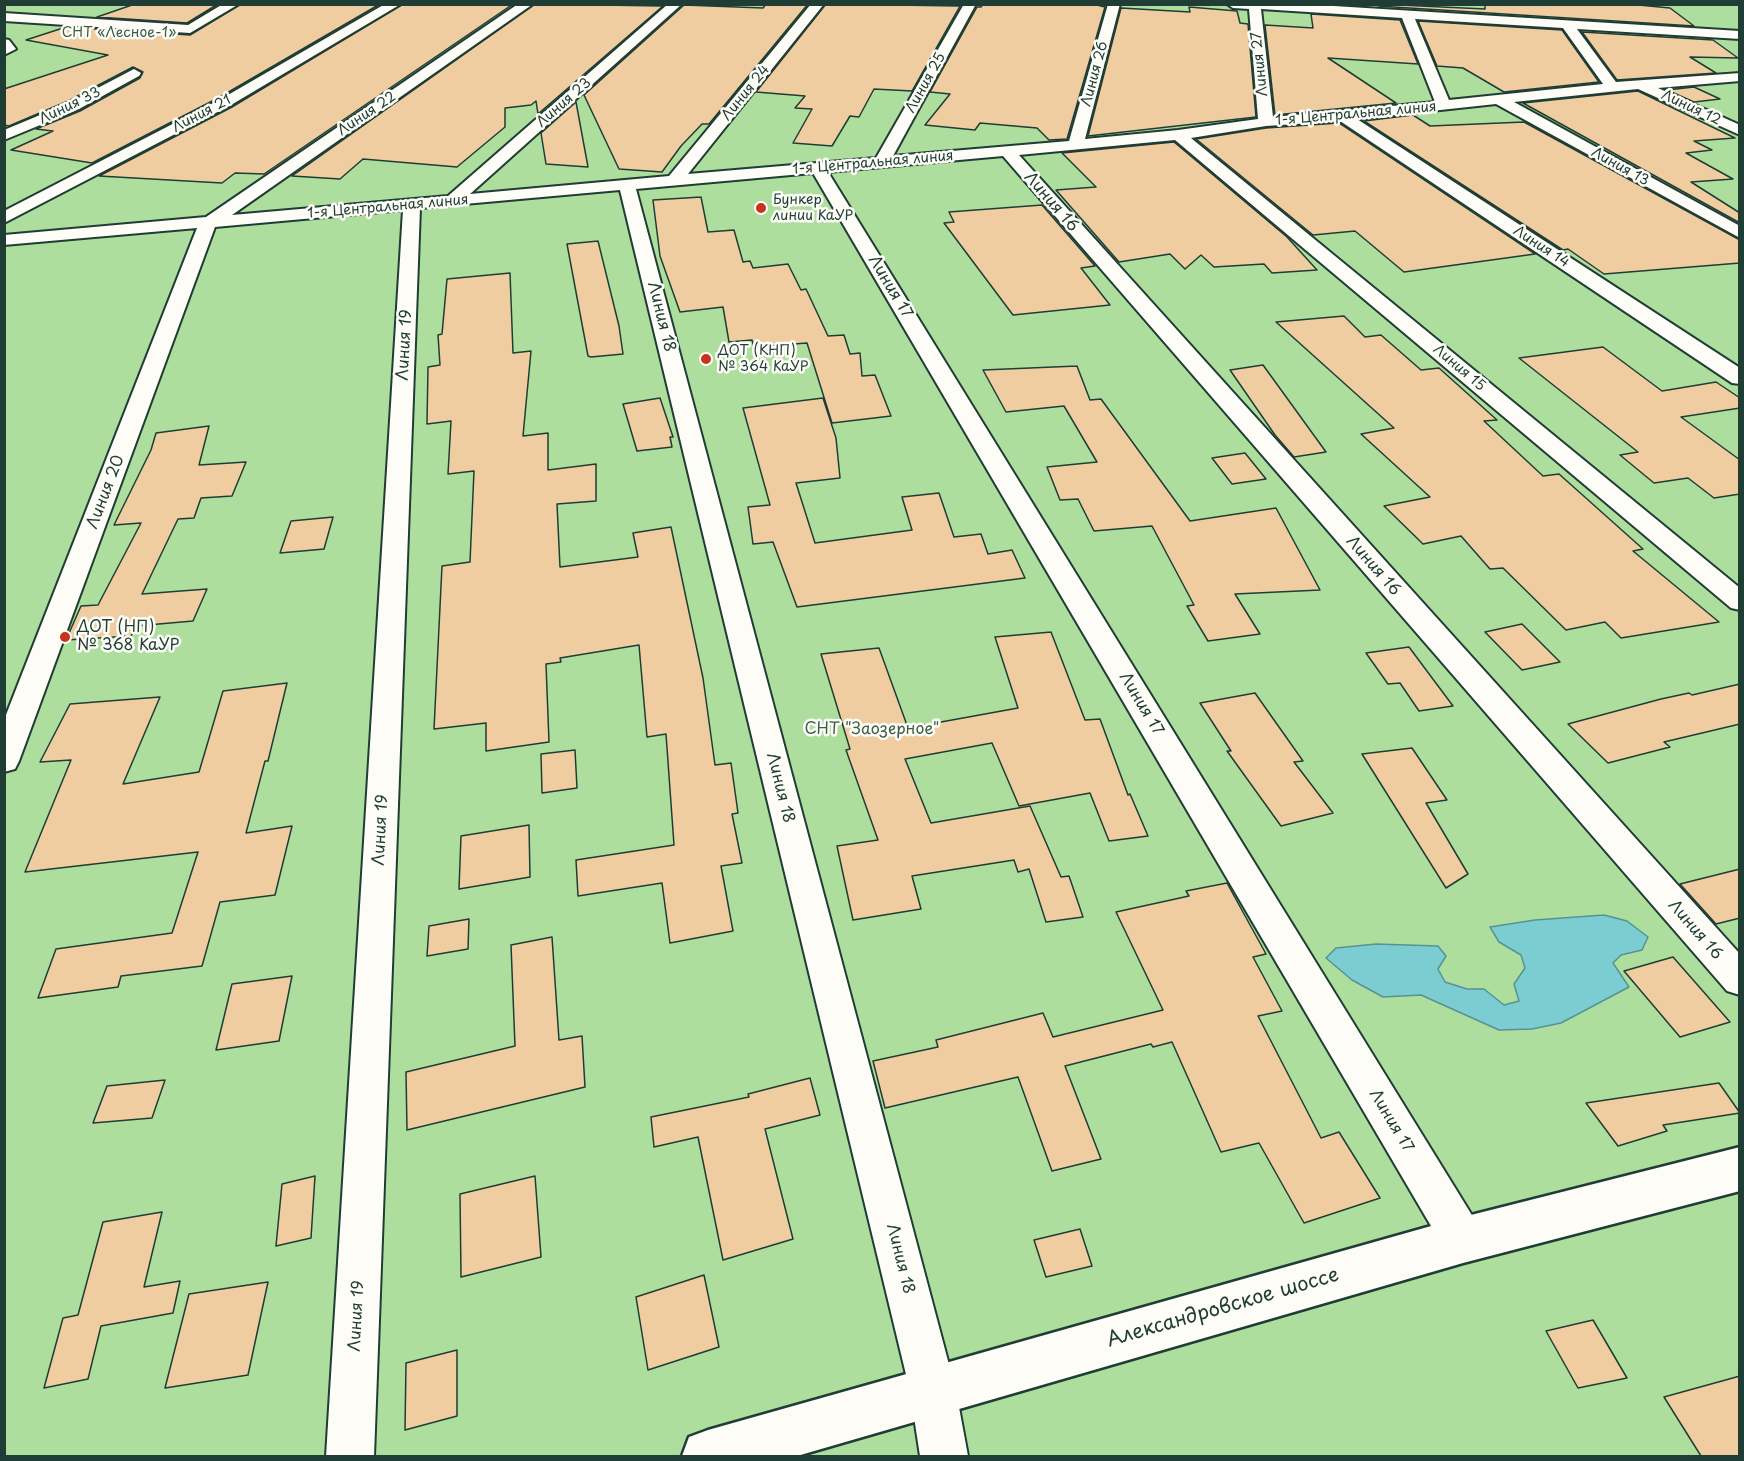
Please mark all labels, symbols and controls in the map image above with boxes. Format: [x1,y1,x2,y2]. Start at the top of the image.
park label: СНТ «Лесное-1» [62,25,176,41]
street label: Линия 27 [1248,31,1272,97]
street label: Линия 26 [1078,40,1112,108]
street label: Линия 25 [903,50,949,116]
street label: Линия 24 [719,62,773,124]
street label: Линия 23 [533,75,595,131]
street label: Линия 33 [37,84,103,128]
street label: Линия 12 [1659,87,1723,129]
street label: Линия 22 [335,88,399,140]
street label: Линия 21 [170,92,234,136]
street label: 1-я Центральная линия [1275,99,1437,129]
street label: Линия 13 [1588,144,1652,190]
street label: 1-я Центральная линия [792,148,954,178]
street label: Линия 16 [1020,168,1082,236]
street label: 1-я Центральная линия [307,192,469,222]
place label: Бункер линии КаУР [773,192,853,225]
marker: Бункер линии КаУР [754,201,768,215]
street label: Линия 14 [1510,223,1572,271]
street label: Линия 17 [864,252,916,322]
street label: Линия 18 [643,280,679,354]
street label: Линия 19 [394,309,416,381]
street label: Линия 15 [1429,341,1489,395]
place label: ДОТ (КНП) № 364 КаУР [718,343,808,376]
marker: ДОТ (КНП) № 364 КаУР [699,352,713,366]
street label: Линия 20 [83,452,129,532]
street label: Линия 16 [1342,532,1404,600]
place label: ДОТ (НП) № 368 КаУР [77,618,179,656]
marker: ДОТ (НП) № 368 КаУР [58,630,72,644]
street label: Линия 17 [1115,669,1167,739]
park label: СНТ "Заозерное" [805,720,939,740]
street label: Линия 18 [762,751,798,825]
street label: Линия 19 [370,794,392,866]
street label: Линия 16 [1664,896,1726,964]
street label: Линия 17 [1365,1086,1417,1156]
street label: Линия 18 [882,1222,918,1296]
street label: Александровское шоссе [1104,1263,1342,1353]
street label: Линия 19 [346,1280,368,1352]

